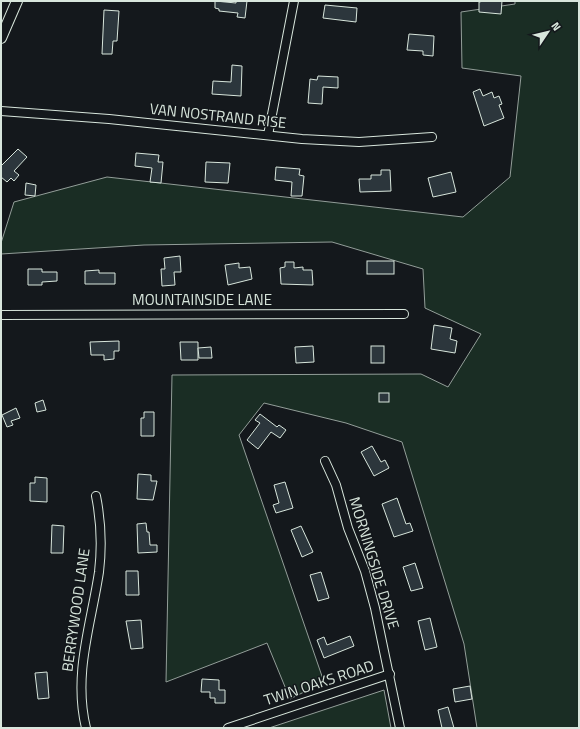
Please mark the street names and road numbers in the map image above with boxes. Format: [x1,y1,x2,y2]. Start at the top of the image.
street label: VAN NOSTRAND RISE [149,97,288,134]
street label: MOUNTAINSIDE LANE [132,288,272,311]
street label: MORNINGSIDE DRIVE [343,494,406,632]
street label: BERRYWOOD LANE [55,547,96,673]
street label: TWIN OAKS ROAD [261,654,377,711]

